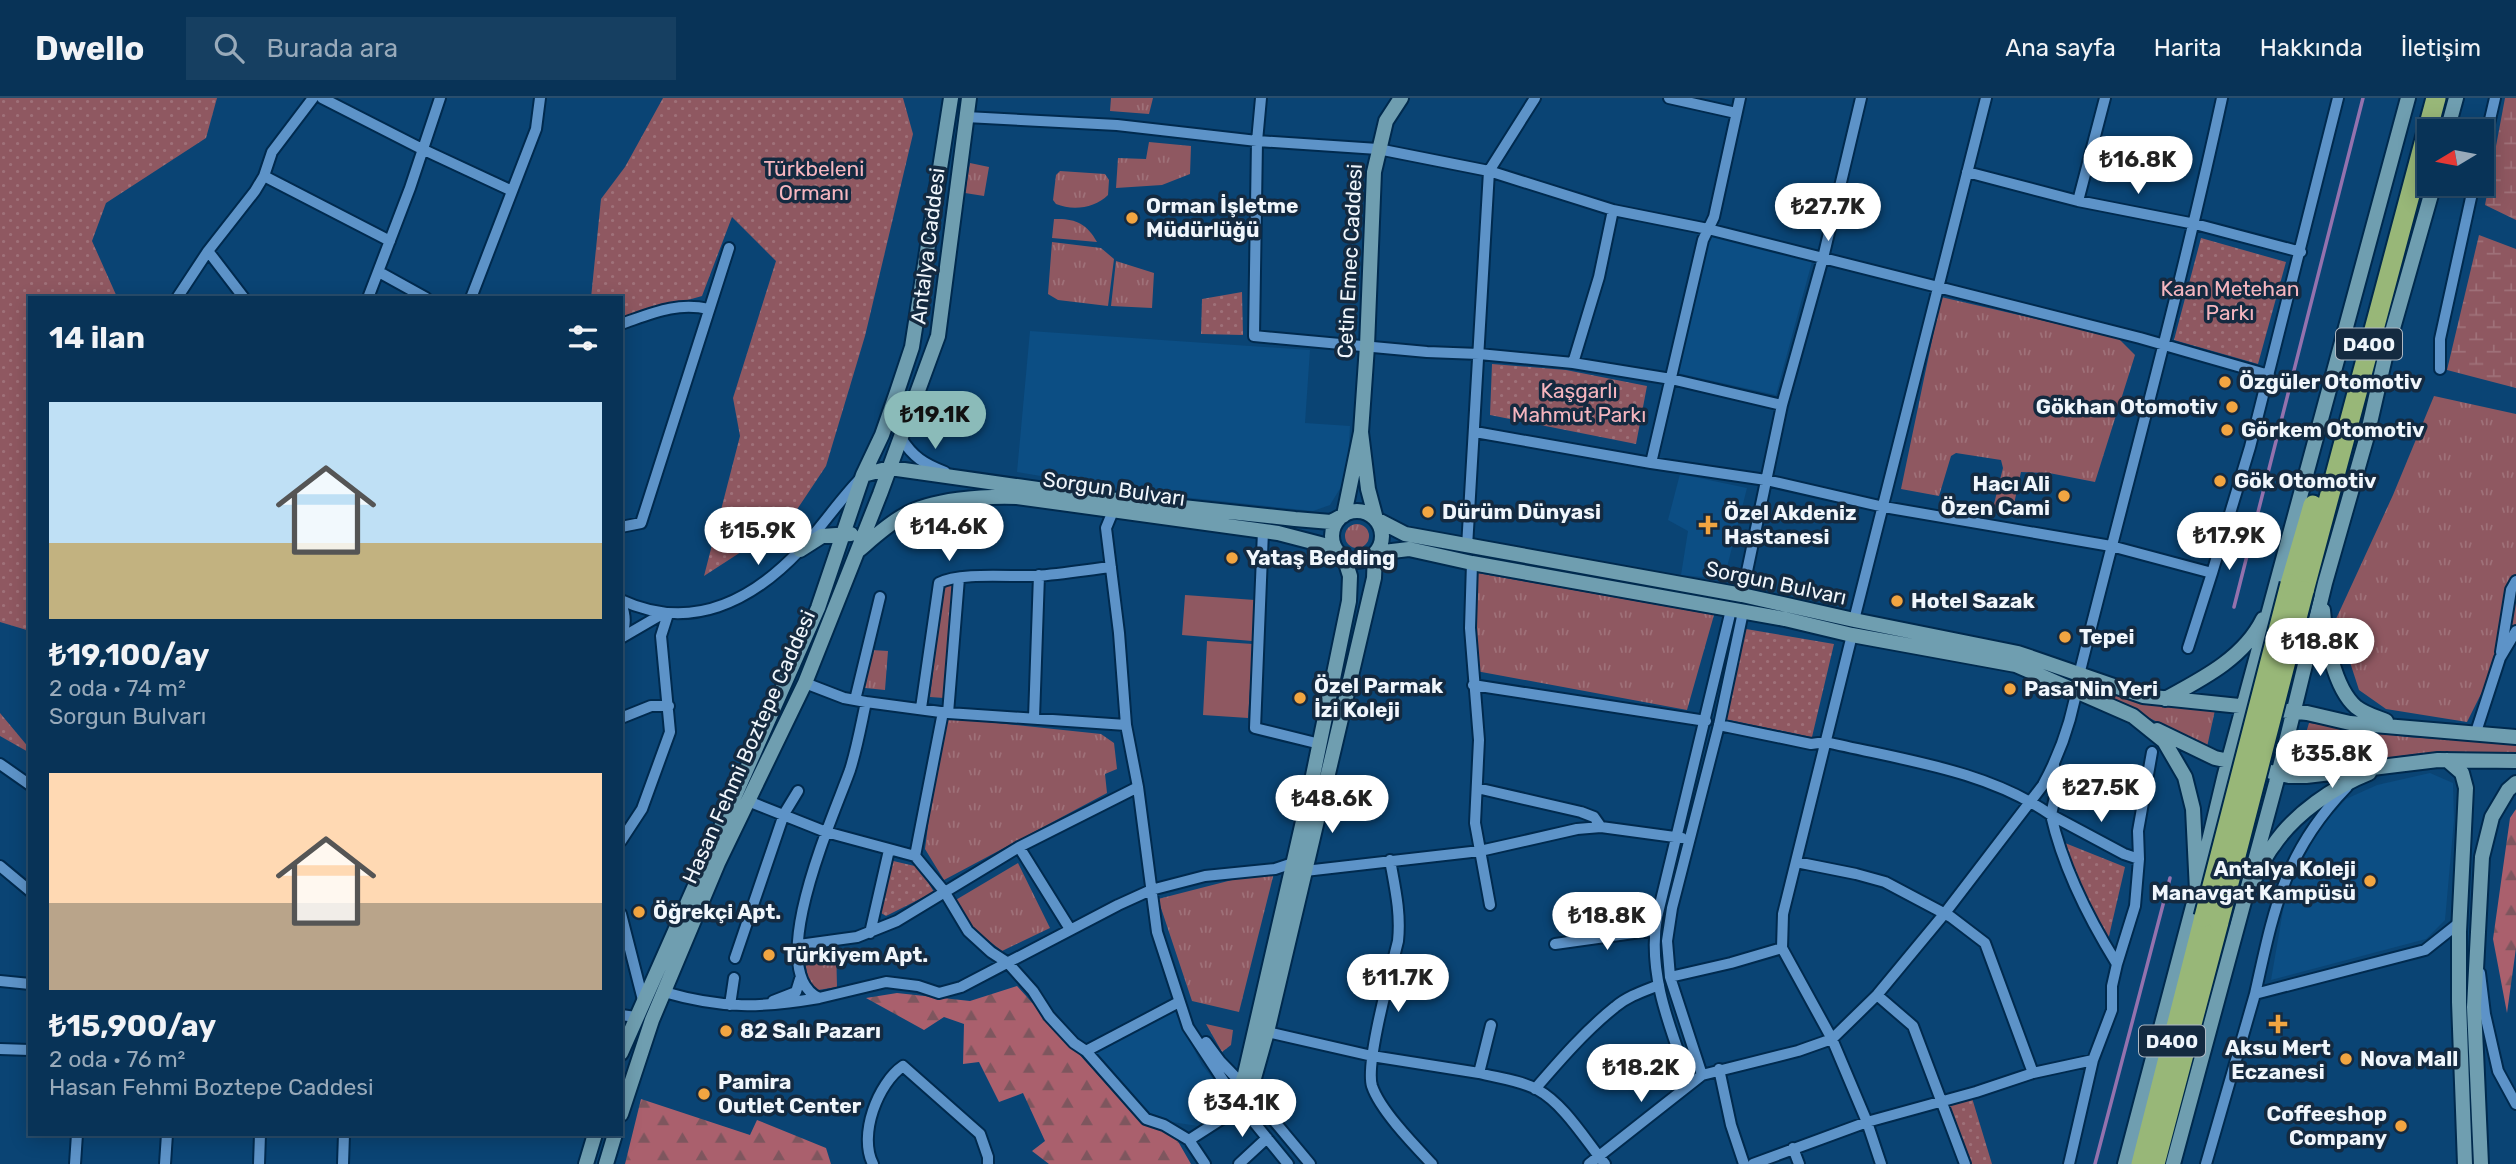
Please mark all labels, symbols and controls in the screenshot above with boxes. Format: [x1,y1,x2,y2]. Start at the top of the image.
search box [186,17,676,80]
text: Dwello [35,29,144,68]
icon: search [210,29,248,67]
text: Burada ara [266,33,398,64]
text: Ana sayfa [2005,34,2116,62]
text: Harita [2154,34,2222,62]
text: Hakkında [2260,34,2363,62]
text: İletişim [2401,34,2481,62]
north arrow [2417,119,2494,196]
map controls [2417,119,2494,196]
pin: ₺16.8K [2081,136,2195,196]
text: ₺16.8K [2100,145,2176,173]
park label: Türkbeleni Ormanı [764,156,864,205]
street label: Cetin Emec Caddesi [1332,163,1367,359]
street label: Antalya Caddesi [905,166,950,326]
pin: ₺27.7K [1771,184,1885,243]
text: ₺27.7K [1791,192,1865,220]
place label: Orman İşletme Müdürlüğü [1146,193,1298,242]
marker: Orman İşletme Müdürlüğü [1124,210,1140,226]
park label: Kaan Metehan Parkı [2161,276,2299,325]
icon: filters [564,319,602,357]
text: 14 ilan [49,320,145,356]
road number: D400 [2336,328,2402,360]
place label: Özgüler Otomotiv [2239,369,2423,394]
marker: Özgüler Otomotiv [2217,374,2233,390]
park label: Kaşgarlı Mahmut Parkı [1512,378,1646,427]
pin: ₺19.1K [878,392,992,451]
place label: Gökhan Otomotiv [2036,394,2219,419]
marker: Gökhan Otomotiv [2224,399,2240,415]
text: ₺19.1K [900,400,970,428]
place label: Görkem Otomotiv [2241,417,2425,442]
marker: Görkem Otomotiv [2219,422,2235,438]
icon: home [263,447,389,573]
street label: Sorgun Bulvarı [1041,466,1187,511]
place label: Gök Otomotiv [2234,468,2377,493]
place label: Hacı Ali Özen Cami [1941,471,2050,520]
marker: Gök Otomotiv [2212,473,2228,489]
marker: Hacı Ali Özen Cami [2056,488,2072,504]
place label: Dürüm Dünyasi [1442,499,1601,524]
place label: Özel Akdeniz Hastanesi [1724,500,1857,549]
pin: ₺14.6K [892,504,1006,563]
marker: Dürüm Dünyasi [1420,504,1436,520]
pin: ₺15.9K [701,508,815,567]
text: ₺14.6K [911,512,987,540]
pin: ₺17.9K [2172,512,2286,572]
marker: Özel Akdeniz Hastanesi [1698,515,1718,535]
text: ₺15.9K [721,516,795,544]
text: ₺17.9K [2193,521,2265,549]
place label: Yataş Bedding [1246,545,1395,570]
marker: Yataş Bedding [1224,550,1240,566]
street label: Sorgun Bulvarı [1703,555,1849,610]
place label: Hotel Sazak [1911,588,2036,613]
marker: Hotel Sazak [1889,593,1905,609]
street label: Hasan Fehmi Boztepe Caddesi [677,606,820,887]
pin: ₺18.8K [2263,618,2377,678]
place label: Tepei [2079,624,2135,649]
text: ₺18.8K [2281,627,2359,655]
marker: Tepei [2057,629,2073,645]
text: ₺19,100/ay [49,637,209,673]
place label: Özel Parmak İzi Koleji [1314,673,1444,722]
text: 2 oda · 74 m² [49,674,186,702]
place label: Pasa'Nin Yeri [2024,676,2158,701]
marker: Pasa'Nin Yeri [2002,681,2018,697]
marker: Özel Parmak İzi Koleji [1292,690,1308,706]
text: Sorgun Bulvarı [49,702,206,730]
pin: ₺35.8K [2275,730,2389,790]
text: ₺35.8K [2292,739,2372,767]
pin: ₺27.5K [2044,764,2158,824]
text: ₺27.5K [2063,773,2139,801]
pin: ₺48.6K [1275,776,1389,835]
text: ₺48.6K [1292,784,1372,812]
icon: home [263,818,389,944]
place label: Antalya Koleji Manavgat Kampüsü [2151,856,2356,905]
marker: Antalya Koleji Manavgat Kampüsü [2362,873,2378,889]
pin: ₺18.8K [1550,892,1664,952]
place label: Öğrekçi Apt. [653,899,781,924]
text: ₺18.8K [1568,901,1646,929]
marker: Öğrekçi Apt. [631,904,647,920]
place label: Türkiyem Apt. [783,942,928,967]
marker: Türkiyem Apt. [761,947,777,963]
pin: ₺11.7K [1341,954,1455,1014]
text: ₺11.7K [1363,963,1433,991]
text: ₺15,900/ay [49,1008,216,1044]
marker: Aksu Mert Eczanesi [2270,1016,2286,1032]
place label: 82 Salı Pazarı [740,1018,881,1043]
marker: 82 Salı Pazarı [718,1023,734,1039]
road number: D400 [2139,1026,2205,1057]
place label: Aksu Mert Eczanesi [2225,1035,2331,1084]
pin: ₺18.2K [1584,1044,1698,1104]
text: 2 oda · 76 m² [49,1045,185,1073]
place label: Nova Mall [2360,1046,2458,1071]
marker: Nova Mall [2338,1051,2354,1067]
text: ₺18.2K [1603,1053,1679,1081]
place label: Pamira Outlet Center [718,1069,862,1118]
text: Hasan Fehmi Boztepe Caddesi [49,1073,374,1101]
pin: ₺34.1K [1185,1080,1299,1139]
marker: Pamira Outlet Center [696,1086,712,1102]
text: ₺34.1K [1204,1088,1280,1116]
place label: Coffeeshop Company [2266,1101,2387,1150]
marker: Coffeeshop Company [2393,1118,2409,1134]

